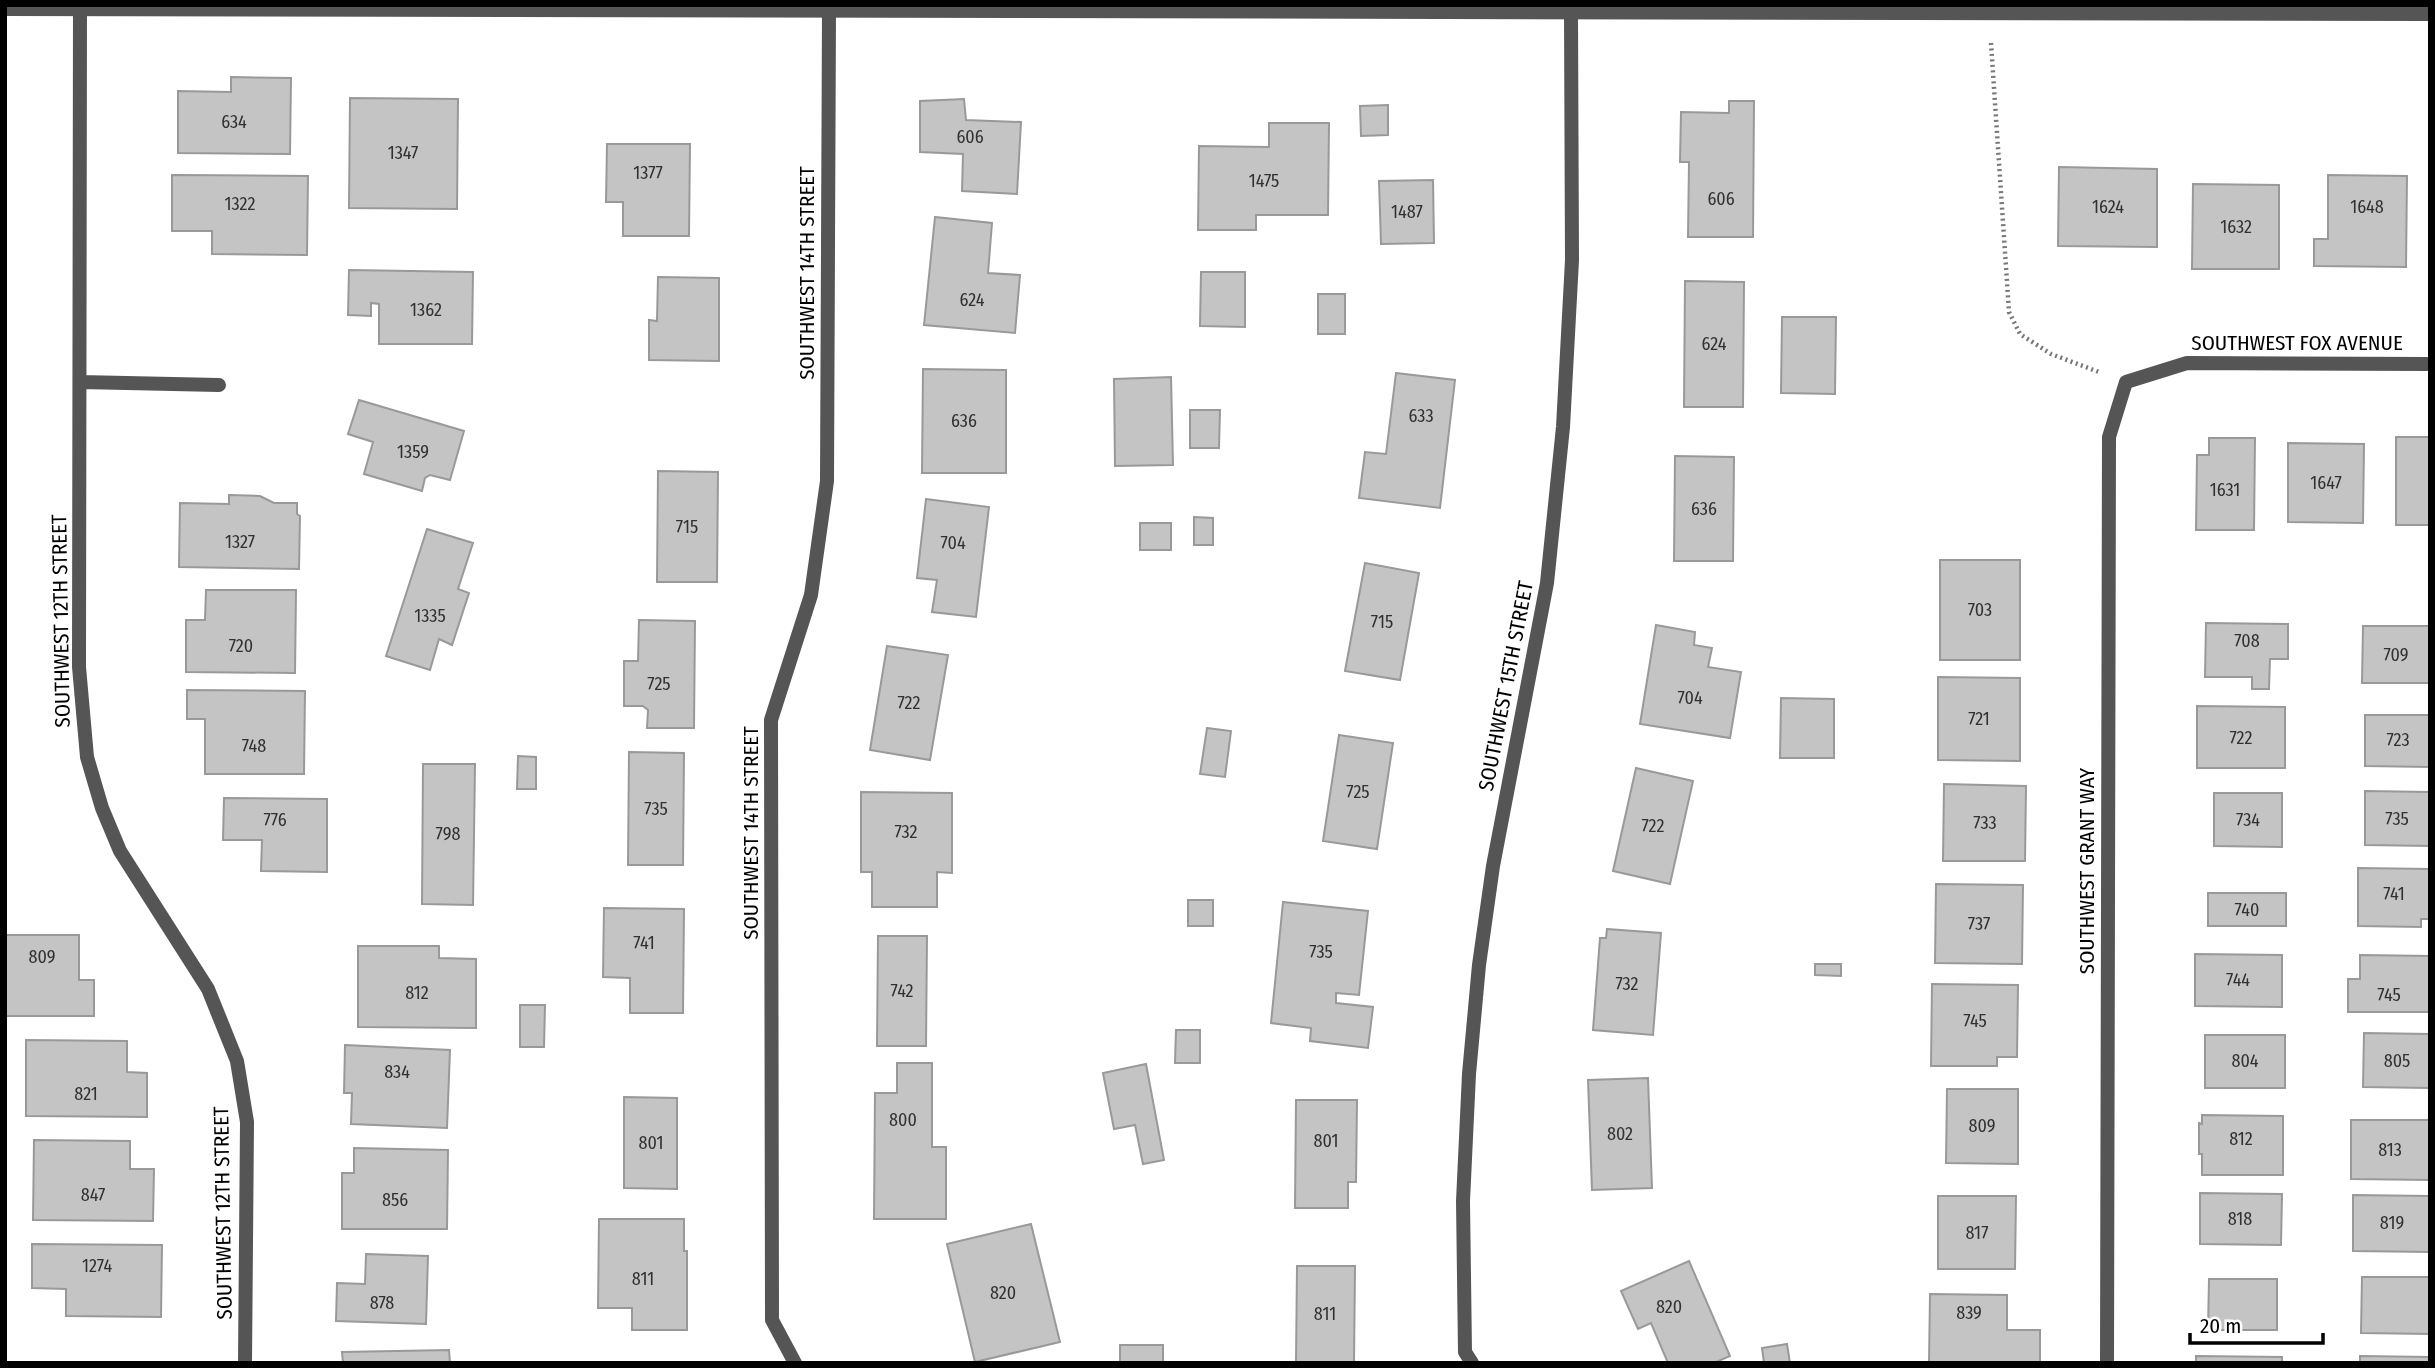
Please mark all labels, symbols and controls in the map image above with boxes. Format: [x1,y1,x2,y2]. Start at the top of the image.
house number: 634 [221,111,247,133]
house number: 606 [956,126,984,148]
house number: 1347 [388,142,418,164]
house number: 1377 [633,162,663,184]
street label: SOUTHWEST 14TH STREET [794,166,820,380]
house number: 1475 [1249,170,1279,192]
house number: 606 [1707,188,1735,210]
house number: 1322 [225,193,255,215]
house number: 1624 [2092,196,2124,218]
house number: 1648 [2350,196,2384,218]
house number: 1487 [1391,201,1423,223]
house number: 1632 [2220,216,2252,238]
house number: 624 [959,289,985,311]
house number: 1362 [410,299,442,321]
street label: SOUTHWEST FOX AVENUE [2191,330,2403,356]
house number: 624 [1701,333,1727,355]
house number: 633 [1408,405,1434,427]
house number: 636 [951,410,977,432]
house number: 1359 [397,441,429,463]
house number: 1647 [2310,472,2342,494]
house number: 1631 [2210,479,2240,501]
house number: 636 [1691,498,1717,520]
street label: SOUTHWEST 12TH STREET [46,514,76,728]
house number: 715 [676,516,698,538]
house number: 1327 [225,531,255,553]
house number: 704 [940,532,966,554]
street label: SOUTHWEST 15TH STREET [1473,579,1539,793]
house number: 703 [1968,599,1992,621]
house number: 1335 [414,605,446,627]
house number: 715 [1371,611,1393,633]
house number: 708 [2234,630,2260,652]
house number: 720 [229,635,253,657]
house number: 709 [2383,644,2409,666]
house number: 725 [647,673,671,695]
house number: 704 [1677,687,1703,709]
house number: 722 [898,692,921,714]
house number: 721 [1968,708,1990,730]
street label: SOUTHWEST 14TH STREET [738,726,764,940]
house number: 722 [2230,727,2253,749]
house number: 723 [2386,729,2410,751]
house number: 748 [242,735,266,757]
street label: SOUTHWEST GRANT WAY [2074,767,2100,974]
house number: 725 [1346,781,1370,803]
house number: 735 [644,798,668,820]
house number: 735 [2385,808,2409,830]
house number: 776 [263,809,287,831]
house number: 734 [2236,809,2260,831]
house number: 733 [1973,812,1997,834]
house number: 722 [1642,815,1665,837]
house number: 732 [894,821,918,843]
house number: 798 [436,823,460,845]
house number: 741 [2383,883,2405,905]
house number: 740 [2235,899,2259,921]
house number: 737 [1968,913,1990,935]
house number: 741 [633,932,655,954]
house number: 735 [1309,941,1333,963]
house number: 809 [29,946,55,968]
house number: 744 [2226,969,2250,991]
house number: 732 [1615,973,1639,995]
house number: 742 [890,980,914,1002]
house number: 812 [405,982,429,1004]
house number: 745 [2377,984,2401,1006]
house number: 745 [1963,1010,1987,1032]
house number: 804 [2231,1050,2259,1072]
house number: 805 [2384,1050,2410,1072]
house number: 834 [384,1061,410,1083]
house number: 821 [74,1083,98,1105]
street label: SOUTHWEST 12TH STREET [208,1106,238,1320]
house number: 800 [889,1109,917,1131]
house number: 809 [1969,1115,1995,1137]
house number: 802 [1607,1123,1633,1145]
house number: 812 [2229,1128,2253,1150]
house number: 801 [1314,1130,1338,1152]
house number: 801 [639,1132,663,1154]
house number: 813 [2378,1139,2402,1161]
house number: 847 [81,1184,105,1206]
house number: 856 [382,1189,408,1211]
house number: 818 [2228,1208,2252,1230]
house number: 819 [2380,1212,2404,1234]
house number: 817 [1966,1222,1988,1244]
house number: 1274 [82,1255,112,1277]
house number: 811 [632,1268,654,1290]
house number: 820 [990,1282,1016,1304]
house number: 878 [370,1292,394,1314]
house number: 820 [1656,1296,1682,1318]
house number: 839 [1956,1302,1982,1324]
scale bar [2190,1302,2323,1346]
house number: 811 [1314,1303,1336,1325]
text: 20 m [2200,1313,2241,1339]

